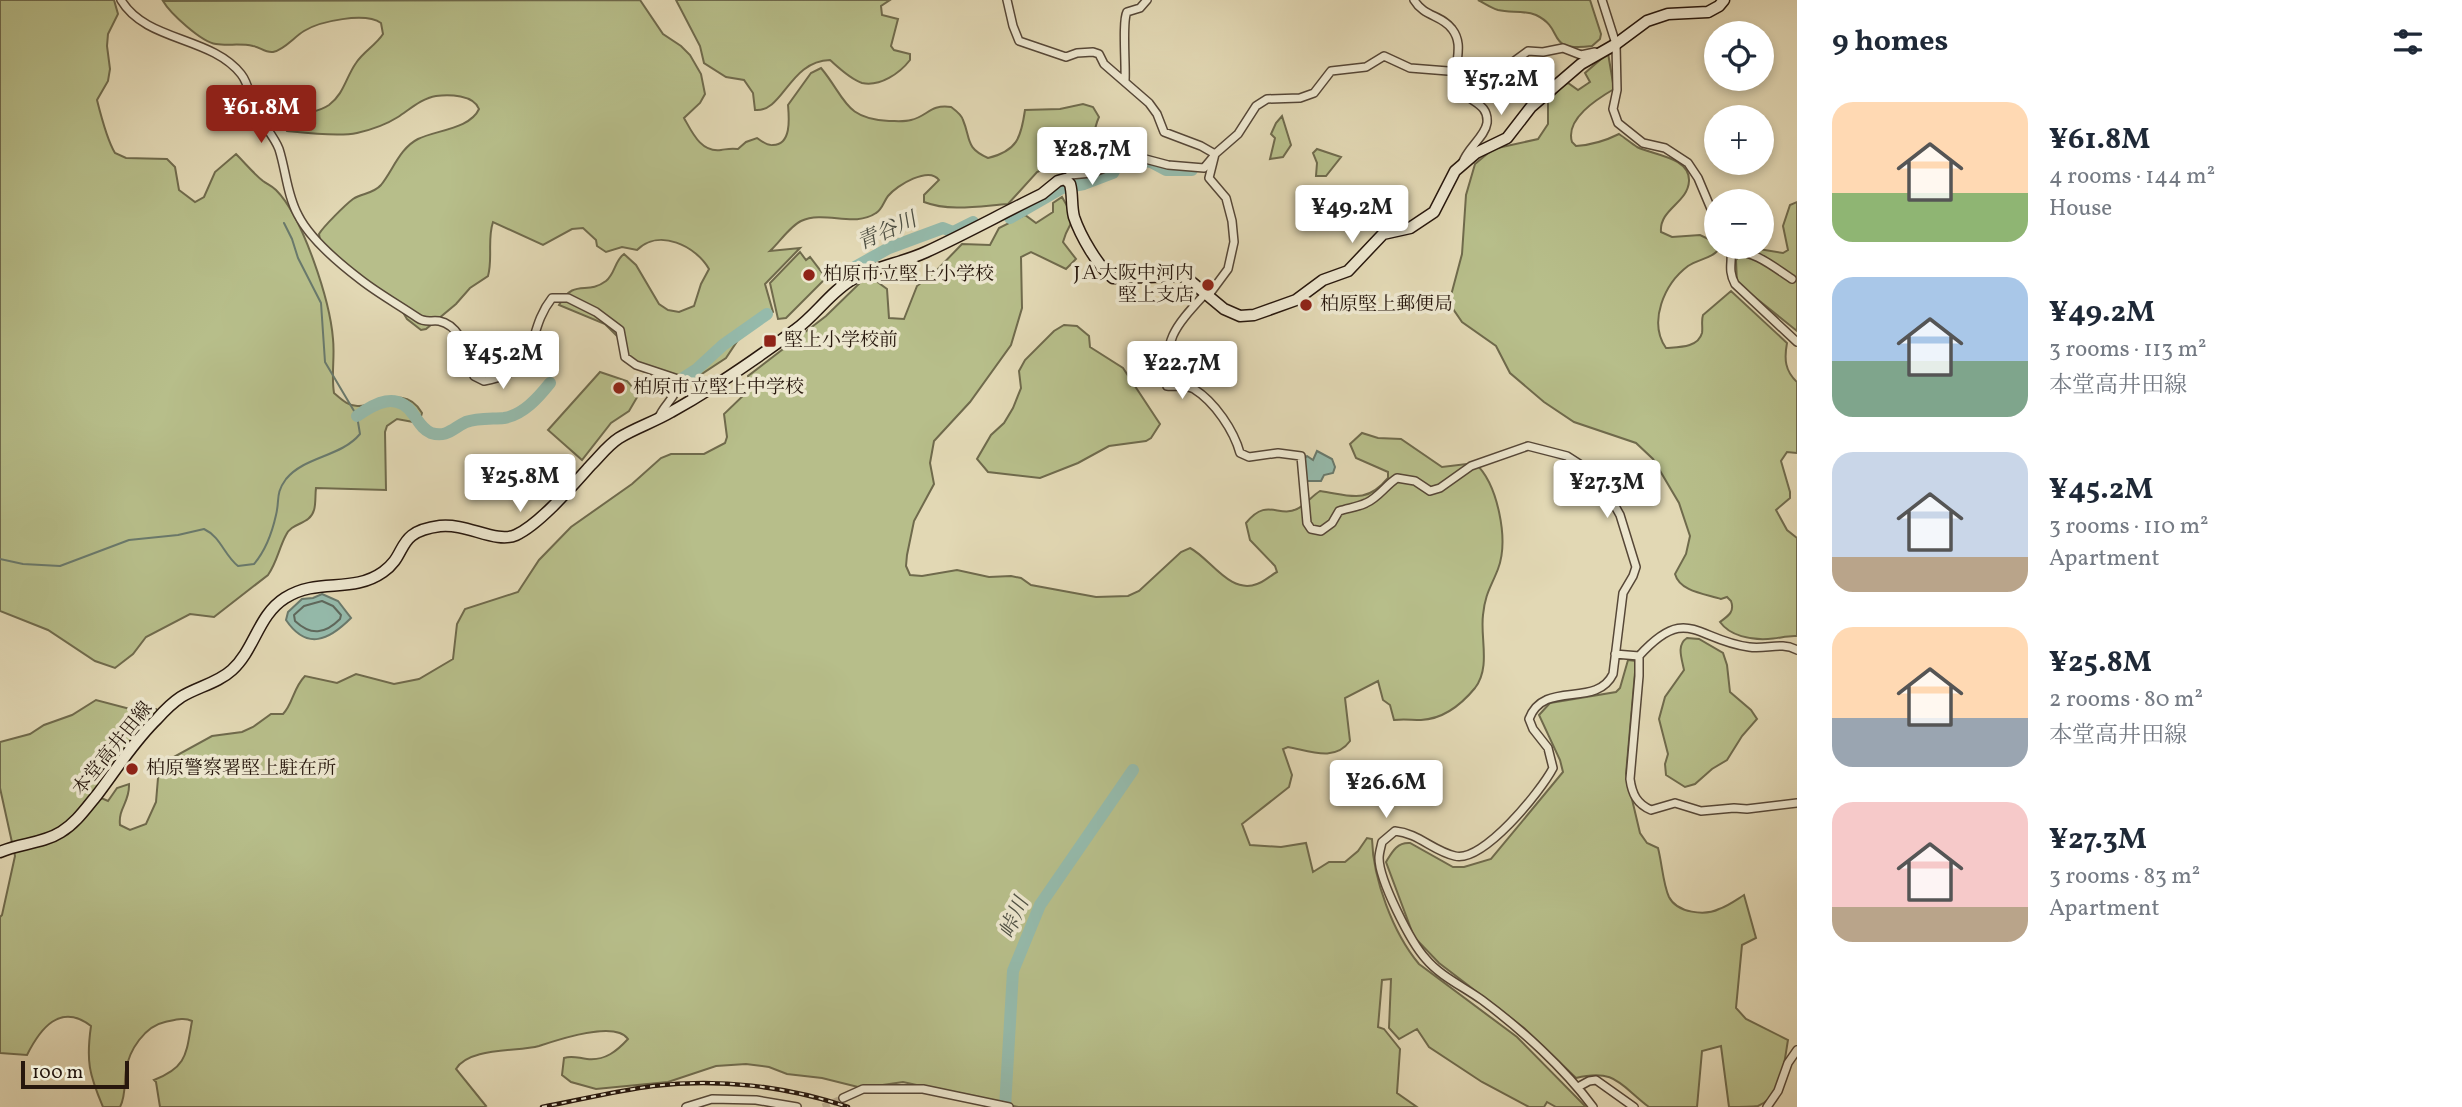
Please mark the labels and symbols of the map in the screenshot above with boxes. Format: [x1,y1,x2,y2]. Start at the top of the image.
pin: ¥57.2M [1444,58,1558,117]
pin: ¥61.8M [204,86,318,145]
pin: ¥28.7M [1035,128,1149,187]
pin: ¥49.2M [1295,186,1409,245]
water label: 青谷川 [852,205,924,258]
place label: JＡ大阪中河内 堅上支店 [1074,261,1194,309]
place label: 柏原市立堅上小学校 [823,262,994,288]
marker: 柏原市立堅上小学校 [801,267,817,283]
marker: JＡ大阪中河内 堅上支店 [1200,277,1216,293]
place label: 柏原堅上郵便局 [1320,292,1453,318]
marker: 柏原堅上郵便局 [1298,297,1314,313]
place label: 堅上小学校前 [784,328,898,354]
pin: ¥45.2M [446,332,560,391]
marker: 堅上小学校前 [762,333,778,349]
pin: ¥22.7M [1125,342,1239,401]
place label: 柏原市立堅上中学校 [633,375,804,401]
marker: 柏原市立堅上中学校 [611,380,627,396]
pin: ¥25.8M [463,454,577,514]
pin: ¥27.3M [1550,461,1664,520]
street label: 本堂高井田線 [67,697,159,801]
place label: 柏原警察署堅上駐在所 [146,756,336,782]
pin: ¥26.6M [1329,760,1443,820]
marker: 柏原警察署堅上駐在所 [124,761,140,777]
water label: 峠川 [993,891,1038,943]
scale bar [21,1058,130,1090]

